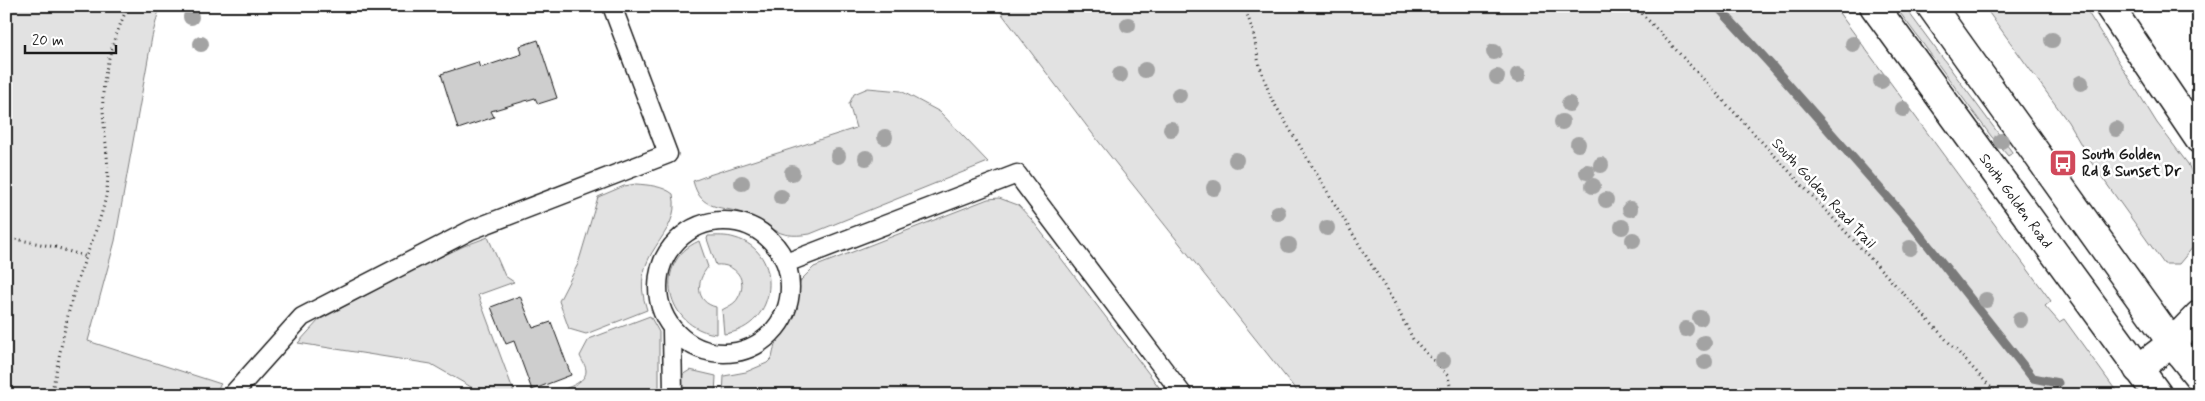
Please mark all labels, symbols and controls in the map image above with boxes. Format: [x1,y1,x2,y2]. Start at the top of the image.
scale bar [25,22,116,54]
text: 20 m [32,31,64,51]
street label: South Golden Road Trail [1767,134,1880,253]
place label: South Golden Rd & Sunset Dr [2082,145,2182,182]
bus stop icon: South Golden Rd & Sunset Dr [2048,148,2078,178]
street label: South Golden Road [1974,150,2057,253]

